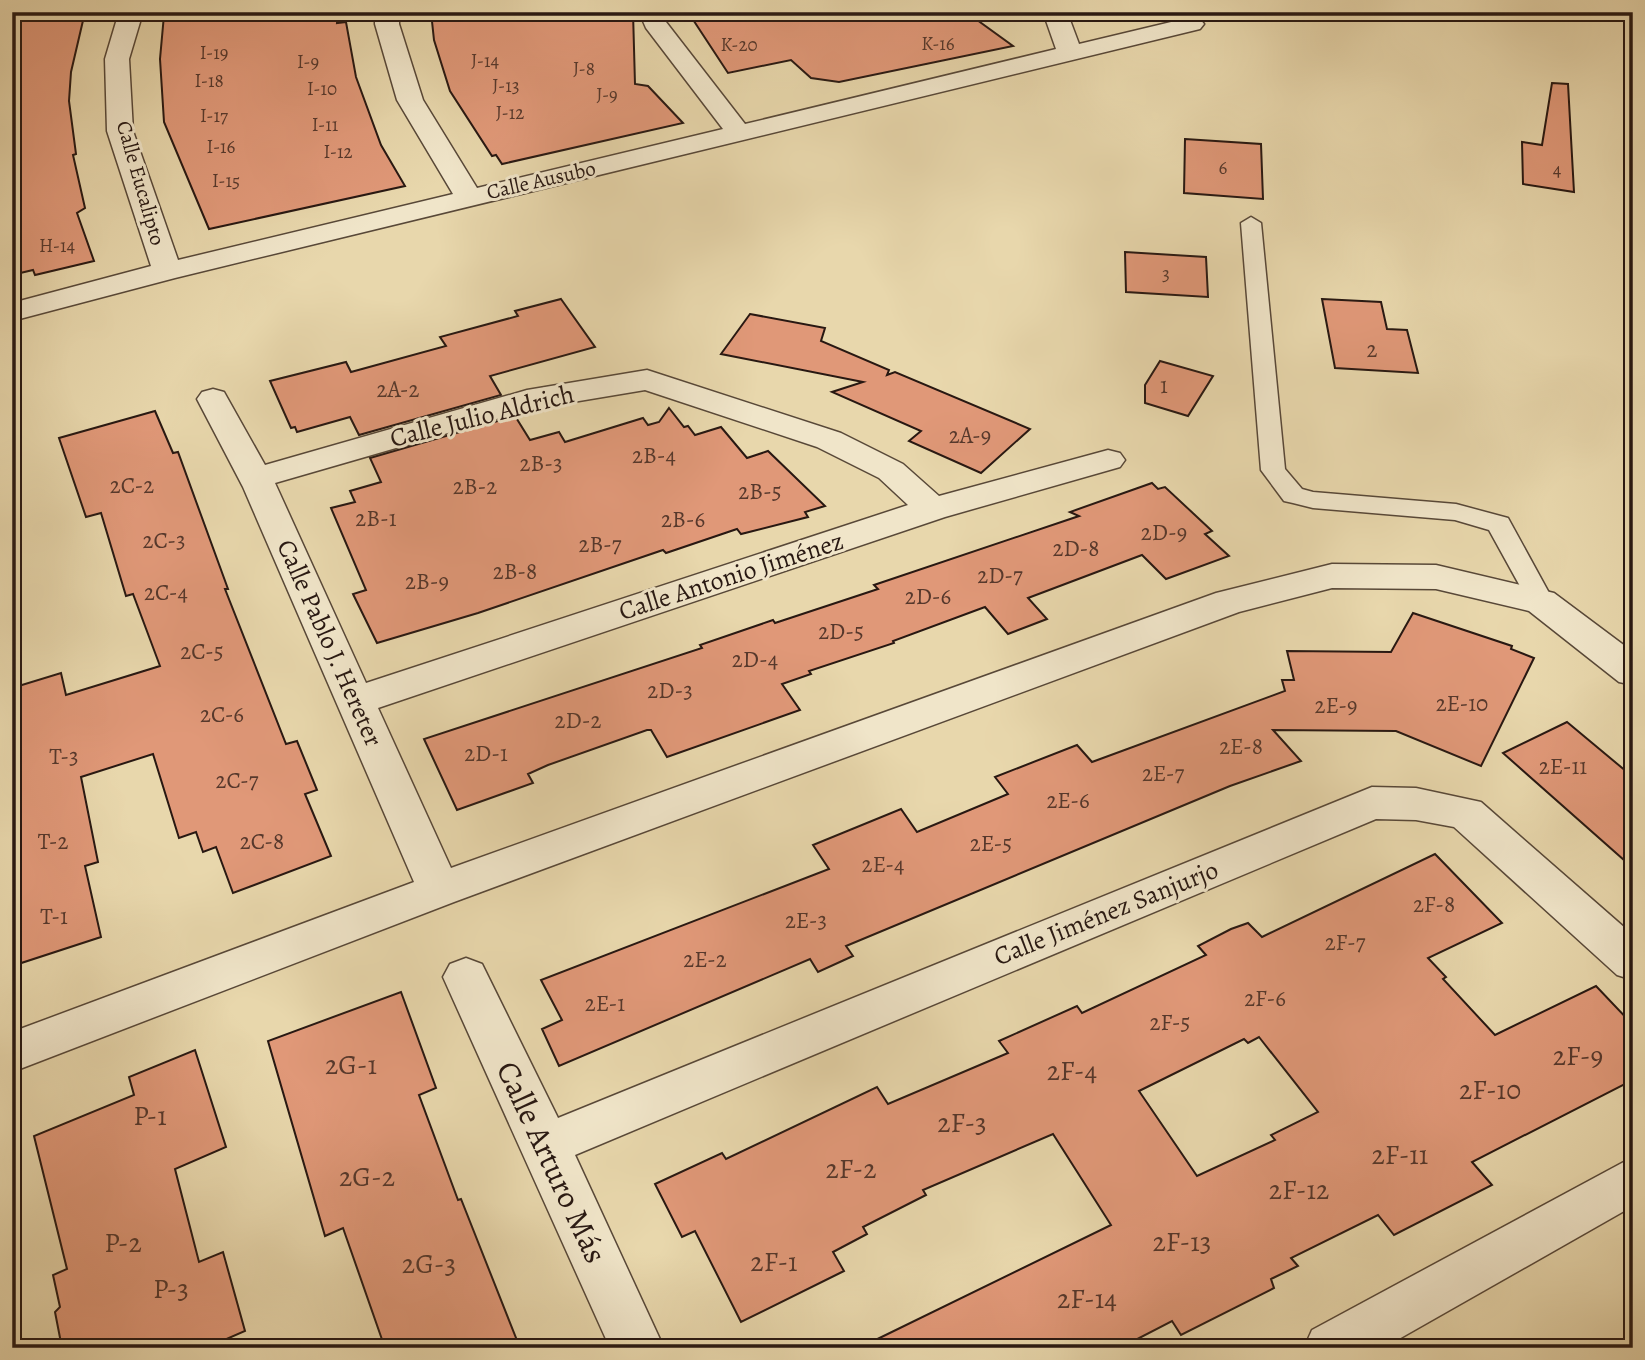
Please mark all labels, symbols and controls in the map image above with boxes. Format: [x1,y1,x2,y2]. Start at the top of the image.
house number: K-16 [921,31,955,57]
house number: K-20 [720,32,758,58]
house number: I-19 [200,40,228,66]
house number: J-14 [471,48,499,74]
house number: I-9 [297,49,319,75]
house number: J-8 [573,56,595,82]
house number: I-18 [194,68,224,94]
house number: J-13 [492,73,520,99]
house number: I-10 [307,76,337,102]
house number: J-9 [596,82,618,108]
house number: J-12 [496,100,524,126]
house number: I-17 [200,103,228,129]
house number: I-11 [312,112,339,138]
street label: Calle Eucalipto [110,118,172,248]
house number: I-16 [207,134,236,160]
house number: I-12 [323,139,353,165]
street label: Calle Ausubo [484,154,598,206]
house number: 6 [1219,155,1228,181]
house number: 4 [1553,157,1562,183]
house number: I-15 [212,168,240,194]
house number: H-14 [39,233,75,259]
house number: 3 [1162,261,1170,287]
house number: 2 [1367,334,1378,365]
house number: 1 [1160,370,1168,401]
house number: 2A-2 [377,374,420,405]
street label: Calle Julio Aldrich [386,376,578,456]
house number: 2A-9 [949,420,991,451]
house number: 2B-4 [632,440,676,471]
house number: 2B-3 [520,448,562,479]
house number: 2C-2 [110,470,154,501]
house number: 2B-2 [453,471,497,502]
house number: 2B-5 [738,476,782,507]
house number: 2B-1 [355,503,397,534]
house number: 2B-6 [661,504,705,535]
house number: 2D-9 [1141,517,1187,548]
street label: Calle Antonio Jiménez [614,523,848,629]
house number: 2C-3 [143,525,185,556]
house number: 2B-7 [578,529,622,560]
house number: 2D-8 [1053,533,1100,564]
street label: Calle Pablo J. Hereter [269,534,391,752]
house number: 2B-8 [493,556,537,587]
house number: 2D-7 [977,560,1023,591]
house number: 2B-9 [405,566,449,597]
house number: 2C-4 [144,577,188,608]
house number: 2D-6 [905,581,951,612]
house number: 2D-5 [818,616,864,647]
house number: 2C-5 [180,636,224,667]
house number: 2D-4 [732,644,778,675]
house number: 2D-3 [647,675,693,706]
house number: 2E-10 [1436,688,1488,719]
house number: 2E-9 [1314,690,1358,721]
house number: 2C-6 [200,699,244,730]
house number: 2D-2 [555,705,601,736]
house number: 2E-8 [1219,731,1263,762]
house number: 2D-1 [464,738,508,769]
house number: T-3 [49,741,79,772]
house number: 2E-11 [1539,751,1587,782]
house number: 2E-7 [1142,758,1184,789]
house number: 2C-7 [215,765,259,796]
house number: 2E-6 [1046,785,1090,816]
house number: T-2 [38,826,68,857]
house number: 2C-8 [240,826,284,857]
house number: 2E-5 [970,828,1012,859]
house number: 2E-4 [862,849,905,880]
street label: Calle Jiménez Sanjurjo [989,852,1223,974]
house number: 2F-8 [1413,889,1455,920]
house number: T-1 [40,901,68,932]
house number: 2E-3 [785,905,827,936]
house number: 2F-7 [1325,927,1366,958]
house number: 2E-2 [683,944,727,975]
house number: 2F-6 [1244,983,1286,1014]
house number: 2E-1 [585,988,625,1019]
house number: 2F-5 [1150,1007,1190,1038]
house number: 2F-9 [1553,1037,1603,1075]
house number: 2G-1 [325,1046,377,1084]
house number: 2F-4 [1047,1052,1097,1090]
street label: Calle Arturo Más [486,1054,618,1270]
house number: 2F-10 [1459,1071,1521,1109]
house number: P-1 [133,1097,167,1135]
house number: 2F-3 [937,1104,987,1142]
house number: 2F-11 [1372,1136,1428,1174]
house number: 2F-2 [825,1150,877,1188]
house number: 2G-2 [339,1158,395,1196]
house number: 2F-12 [1269,1171,1329,1209]
house number: 2F-13 [1153,1223,1211,1261]
house number: P-2 [104,1224,142,1262]
house number: 2F-1 [750,1243,798,1281]
house number: 2G-3 [402,1245,456,1283]
house number: P-3 [153,1270,189,1308]
house number: 2F-14 [1057,1280,1117,1318]

